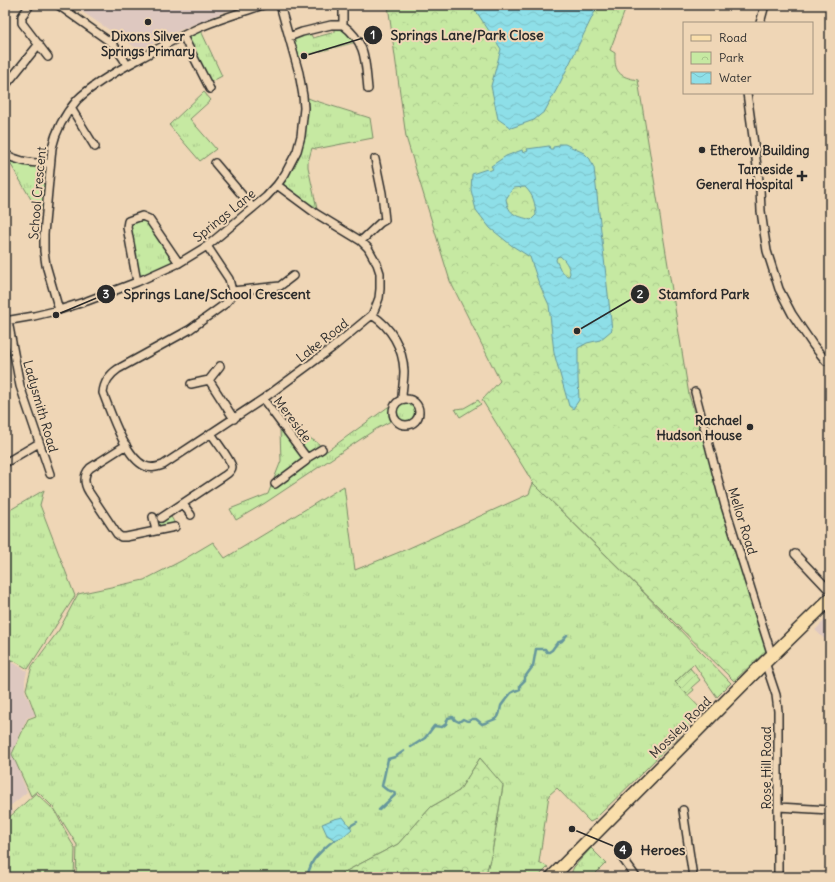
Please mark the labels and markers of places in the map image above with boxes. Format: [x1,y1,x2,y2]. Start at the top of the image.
marker: Dixons Silver Springs Primary [143,17,153,27]
callout: Springs Lane/Park Close [363,22,552,48]
place label: Dixons Silver Springs Primary [101,28,195,60]
place label: Etherow Building [710,142,809,159]
marker: Etherow Building [697,145,707,155]
place label: Tameside General Hospital [696,161,793,193]
marker: Tameside General Hospital [796,170,808,182]
callout: Springs Lane/School Crescent [96,281,319,307]
callout: Stamford Park [630,281,757,307]
place label: Rachael Hudson House [656,412,742,444]
marker: Rachael Hudson House [745,422,755,432]
callout: Heroes [613,837,694,863]

